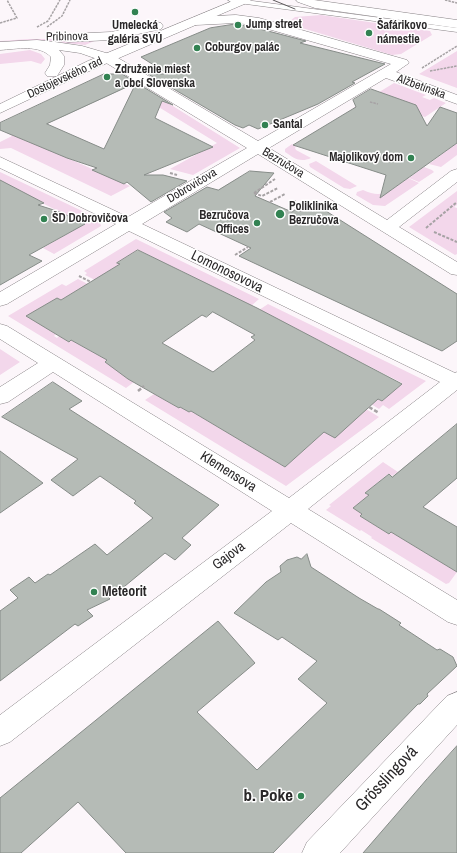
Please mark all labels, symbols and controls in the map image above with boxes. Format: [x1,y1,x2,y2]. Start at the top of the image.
marker: Umelecká galéria SVÚ [130,7,140,17]
place label: Jump street [246,18,302,32]
place label: Umelecká galéria SVÚ [108,19,162,47]
place label: Šafárikovo námestie [377,19,427,47]
marker: Jump street [233,20,243,30]
marker: Šafárikovo námestie [364,28,374,38]
street label: Pribinova [46,29,88,45]
place label: Coburgov palác [205,41,279,55]
marker: Coburgov palác [192,43,202,53]
street label: Dostojevského rad [25,54,105,102]
place label: Združenie miest a obcí Slovenska [115,63,195,91]
marker: Združenie miest a obcí Slovenska [102,72,112,82]
street label: Alžbetínska [395,72,447,102]
place label: Santal [273,118,303,132]
marker: Santal [260,120,270,130]
street label: Bezručova [259,145,307,181]
place label: Majolikový dom [329,151,403,165]
marker: Majolikový dom [406,153,416,163]
street label: Dobrovičova [165,166,219,206]
place label: Poliklinika Bezručova [289,200,339,228]
marker: Poliklinika Bezručova [274,208,286,220]
place label: Bezručova Offices [199,209,249,237]
place label: ŠD Dobrovičova [52,212,128,226]
marker: ŠD Dobrovičova [39,214,49,224]
marker: Bezručova Offices [252,218,262,228]
street label: Lomonosovova [188,247,266,297]
street label: Klemensova [197,448,259,496]
street label: Gajova [209,538,249,574]
place label: Meteorit [102,584,147,600]
marker: Meteorit [89,587,99,597]
street label: Grösslingová [352,742,422,816]
place label: b. Poke [243,786,293,806]
marker: b. Poke [296,791,306,801]

